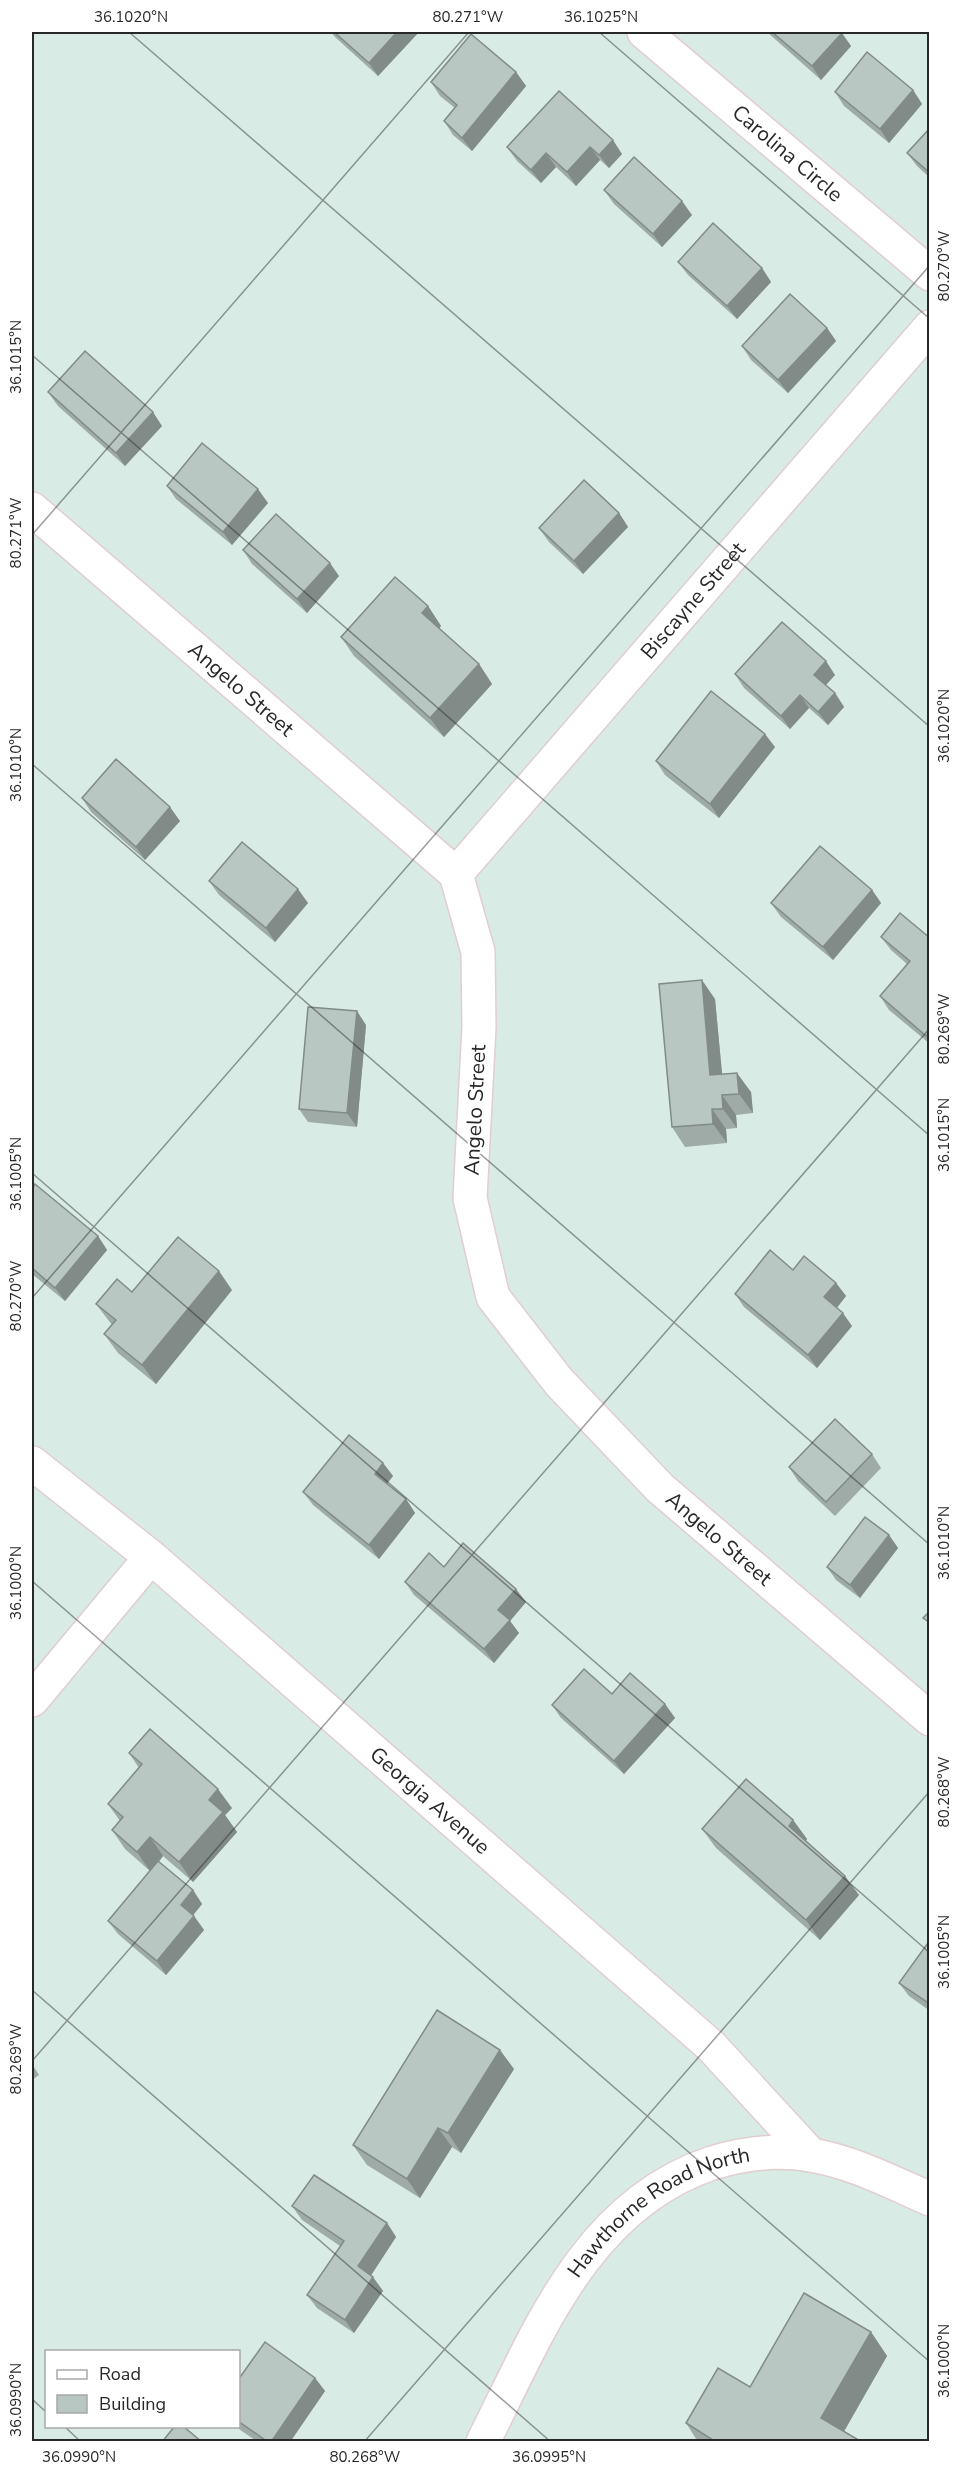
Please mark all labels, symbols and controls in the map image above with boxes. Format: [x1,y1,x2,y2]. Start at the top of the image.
text: 36.1020°N [94,7,168,27]
text: 80.271°W [433,7,504,27]
text: 36.1025°N [564,7,638,27]
street label: Carolina Circle [726,98,849,208]
text: 80.270°W [934,230,954,301]
text: 36.1015°N [6,320,26,394]
text: 80.271°W [6,497,26,568]
street label: Biscayne Street [635,535,752,665]
street label: Angelo Street [182,636,301,743]
text: 36.1020°N [934,689,954,763]
text: 36.1010°N [6,728,26,802]
text: 80.269°W [934,993,954,1064]
street label: Angelo Street [458,1043,492,1176]
text: 36.1015°N [934,1098,954,1172]
text: 36.1005°N [6,1137,26,1211]
text: 80.270°W [6,1260,26,1331]
street label: Angelo Street [660,1485,778,1592]
text: 36.1010°N [934,1506,954,1580]
text: 36.1000°N [6,1546,26,1620]
street label: Georgia Avenue [364,1740,496,1861]
text: 80.268°W [934,1756,954,1827]
text: 36.1005°N [934,1915,954,1989]
text: 80.269°W [6,2023,26,2094]
street label: Hawthorne Road North [561,2141,752,2283]
text: 36.1000°N [934,2324,954,2398]
legend [45,2350,240,2428]
text: Road [99,2362,141,2386]
text: 36.0990°N [6,2363,26,2437]
text: Building [99,2392,166,2416]
text: 36.0990°N [42,2447,116,2467]
text: 80.268°W [330,2447,401,2467]
text: 36.0995°N [512,2447,586,2467]

